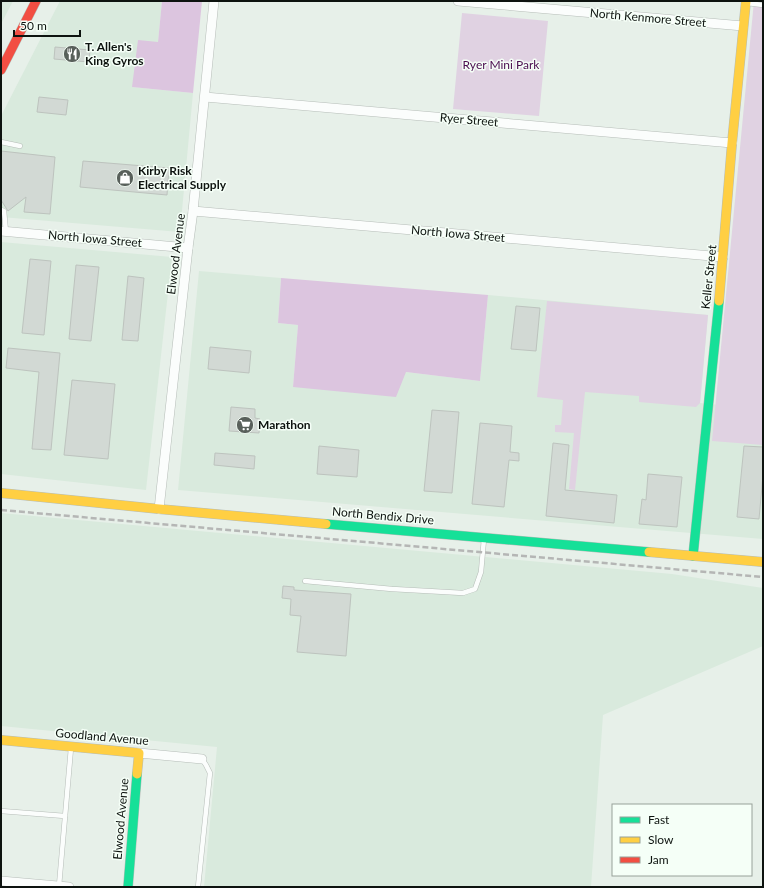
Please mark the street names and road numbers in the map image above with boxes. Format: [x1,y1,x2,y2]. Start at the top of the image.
street label: North Kenmore Street [589,5,707,30]
street label: Ryer Street [439,109,500,130]
street label: Elwood Avenue [163,212,188,295]
street label: North Iowa Street [411,222,506,245]
street label: North Iowa Street [48,227,143,250]
street label: Keller Street [698,243,719,310]
street label: North Bendix Drive [331,504,435,527]
street label: Goodland Avenue [55,725,149,748]
street label: Elwood Avenue [109,778,132,860]

